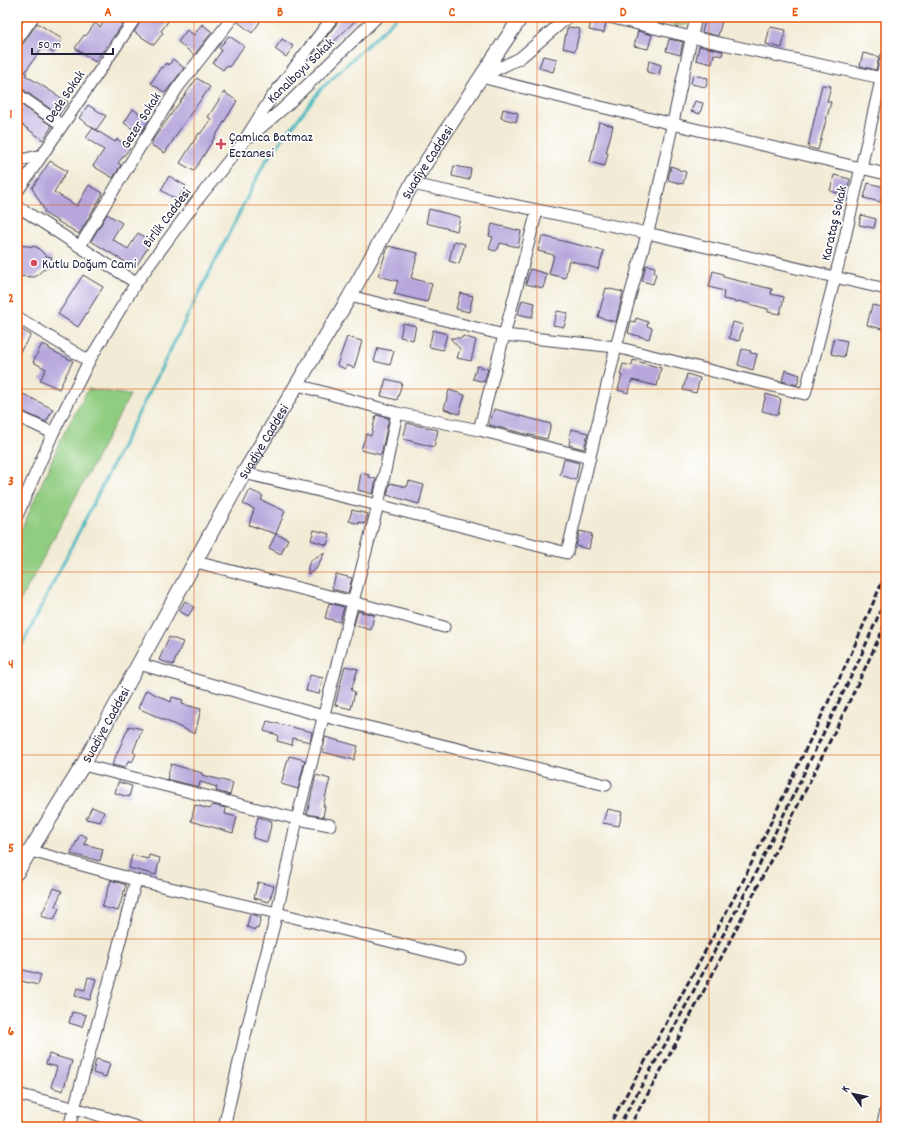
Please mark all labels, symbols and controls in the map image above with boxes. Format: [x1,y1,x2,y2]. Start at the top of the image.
text: A [104,4,112,23]
text: B [277,4,283,23]
text: C [449,4,456,23]
text: D [620,4,627,23]
text: E [792,4,799,23]
scale bar [32,30,113,56]
street label: Kanalboyu Sokak [263,34,340,109]
text: 50 m [38,37,61,54]
street label: Dede Sokak [41,67,91,127]
street label: Gezer Sokak [116,89,167,153]
text: 1 [10,106,13,125]
street label: Suadiye Caddesi [397,122,460,204]
place label: Çamlıca Batmaz Eczanesi [229,128,314,164]
marker: Çamlıca Batmaz Eczanesi [216,139,226,149]
street label: Birlik Caddesi [138,184,197,252]
street label: Karataş Sokak [817,184,853,263]
place label: Kutlu Doğum Cami [42,255,137,275]
marker: Kutlu Doğum Cami [29,258,39,268]
text: 2 [8,290,14,309]
street label: Suadiye Caddesi [234,401,295,483]
text: 3 [8,473,14,492]
text: 4 [8,656,14,675]
street label: Suadiye Caddesi [78,683,136,767]
text: 5 [8,840,14,859]
text: 6 [8,1023,15,1042]
north arrow [833,1074,873,1114]
text: K [838,1083,854,1096]

